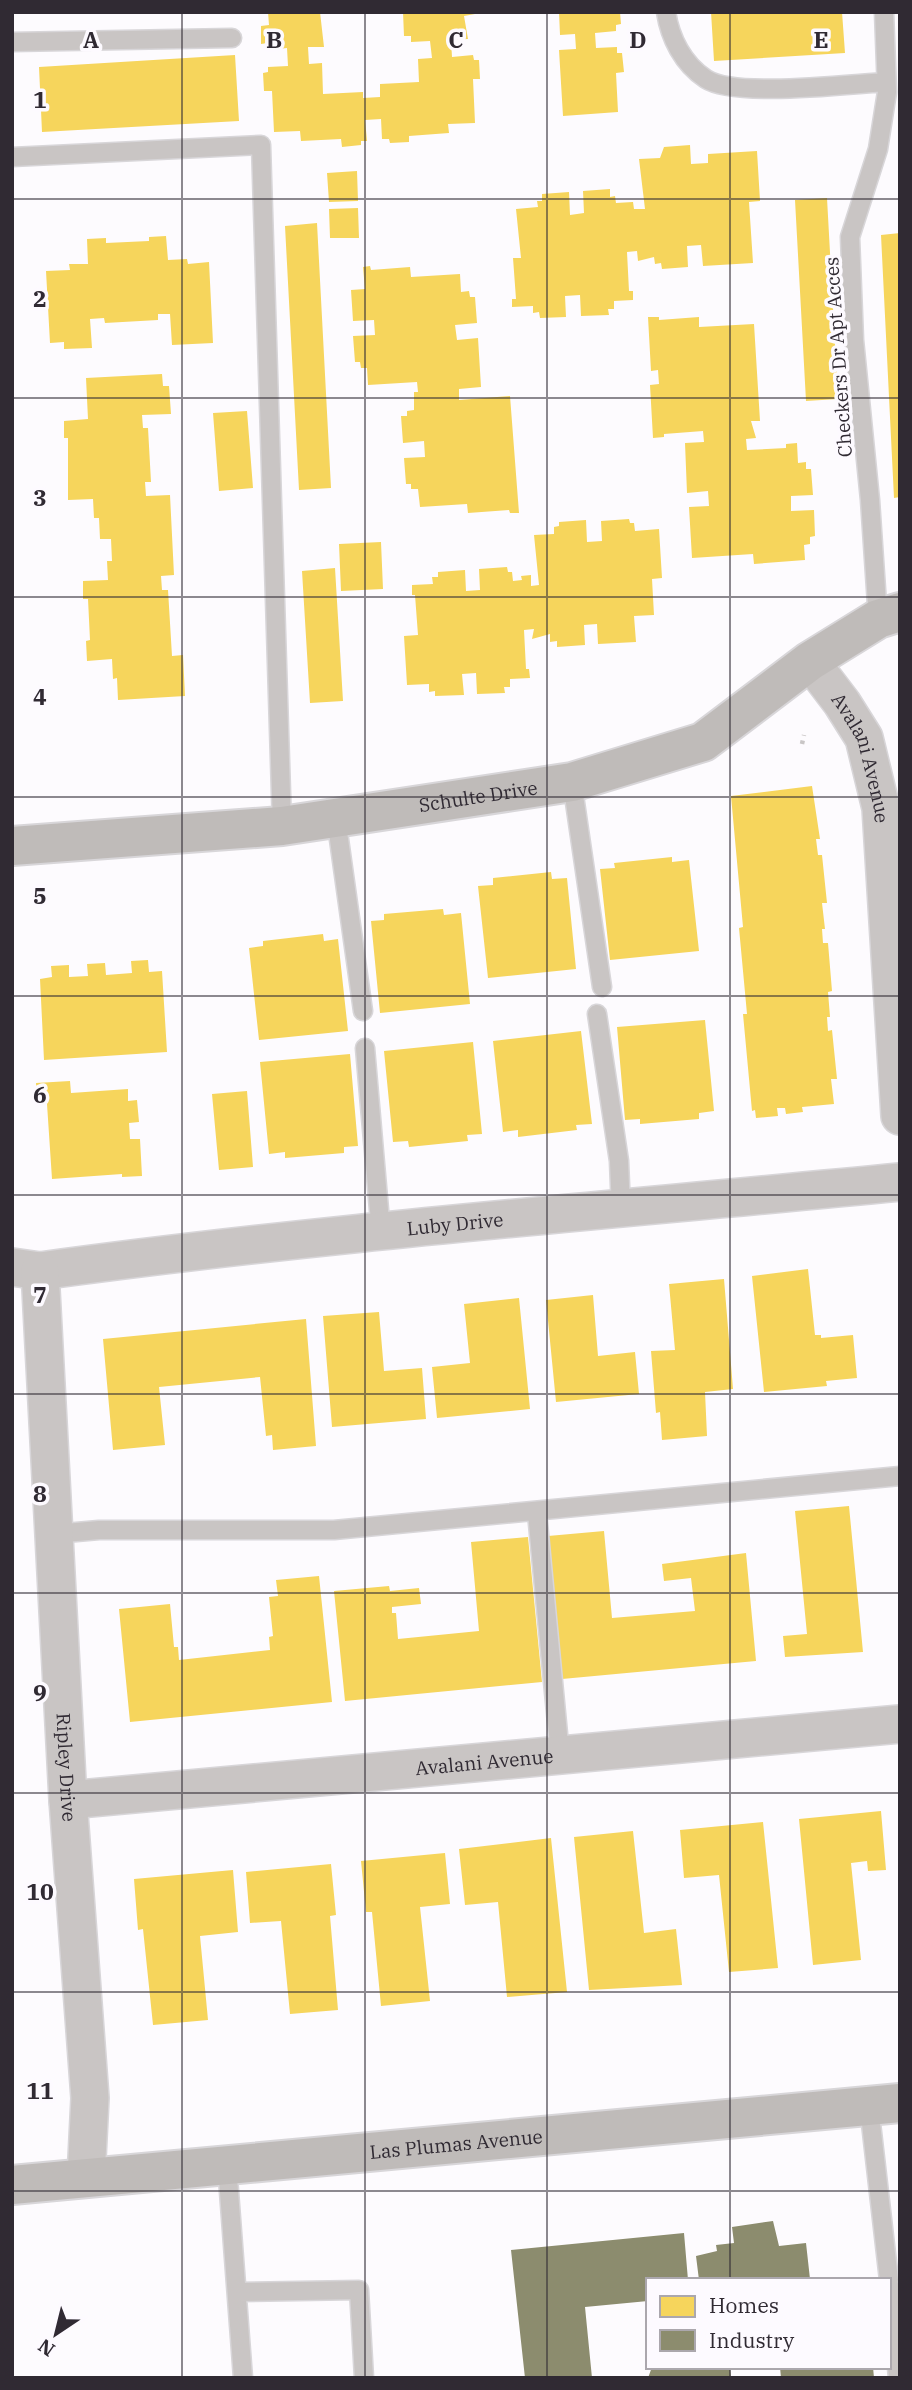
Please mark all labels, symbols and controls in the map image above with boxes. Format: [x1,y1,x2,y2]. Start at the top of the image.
text: A [83,24,99,54]
text: B [266,24,282,54]
text: C [448,24,464,54]
text: D [629,24,647,54]
text: E [813,24,829,54]
text: 1 [33,84,47,114]
street label: Checkers Dr Apt Acces [819,256,857,458]
text: 2 [33,283,47,313]
text: 3 [33,482,47,512]
text: 4 [33,681,47,711]
street label: Avalani Avenue [826,688,894,824]
street label: Schulte Drive [417,775,539,817]
text: 5 [33,880,47,910]
text: 6 [33,1079,47,1109]
street label: Luby Drive [406,1207,504,1240]
text: 7 [33,1279,47,1309]
text: 8 [33,1478,47,1508]
text: 9 [33,1677,47,1707]
street label: Ripley Drive [51,1712,82,1822]
street label: Avalani Avenue [414,1744,554,1780]
text: 10 [26,1876,54,1906]
text: 11 [26,2075,54,2105]
street label: Las Plumas Avenue [369,2124,544,2164]
legend [646,2278,891,2369]
text: Homes [709,2291,779,2319]
north arrow [21,2299,91,2369]
text: Industry [709,2326,795,2354]
text: N [33,2334,59,2362]

